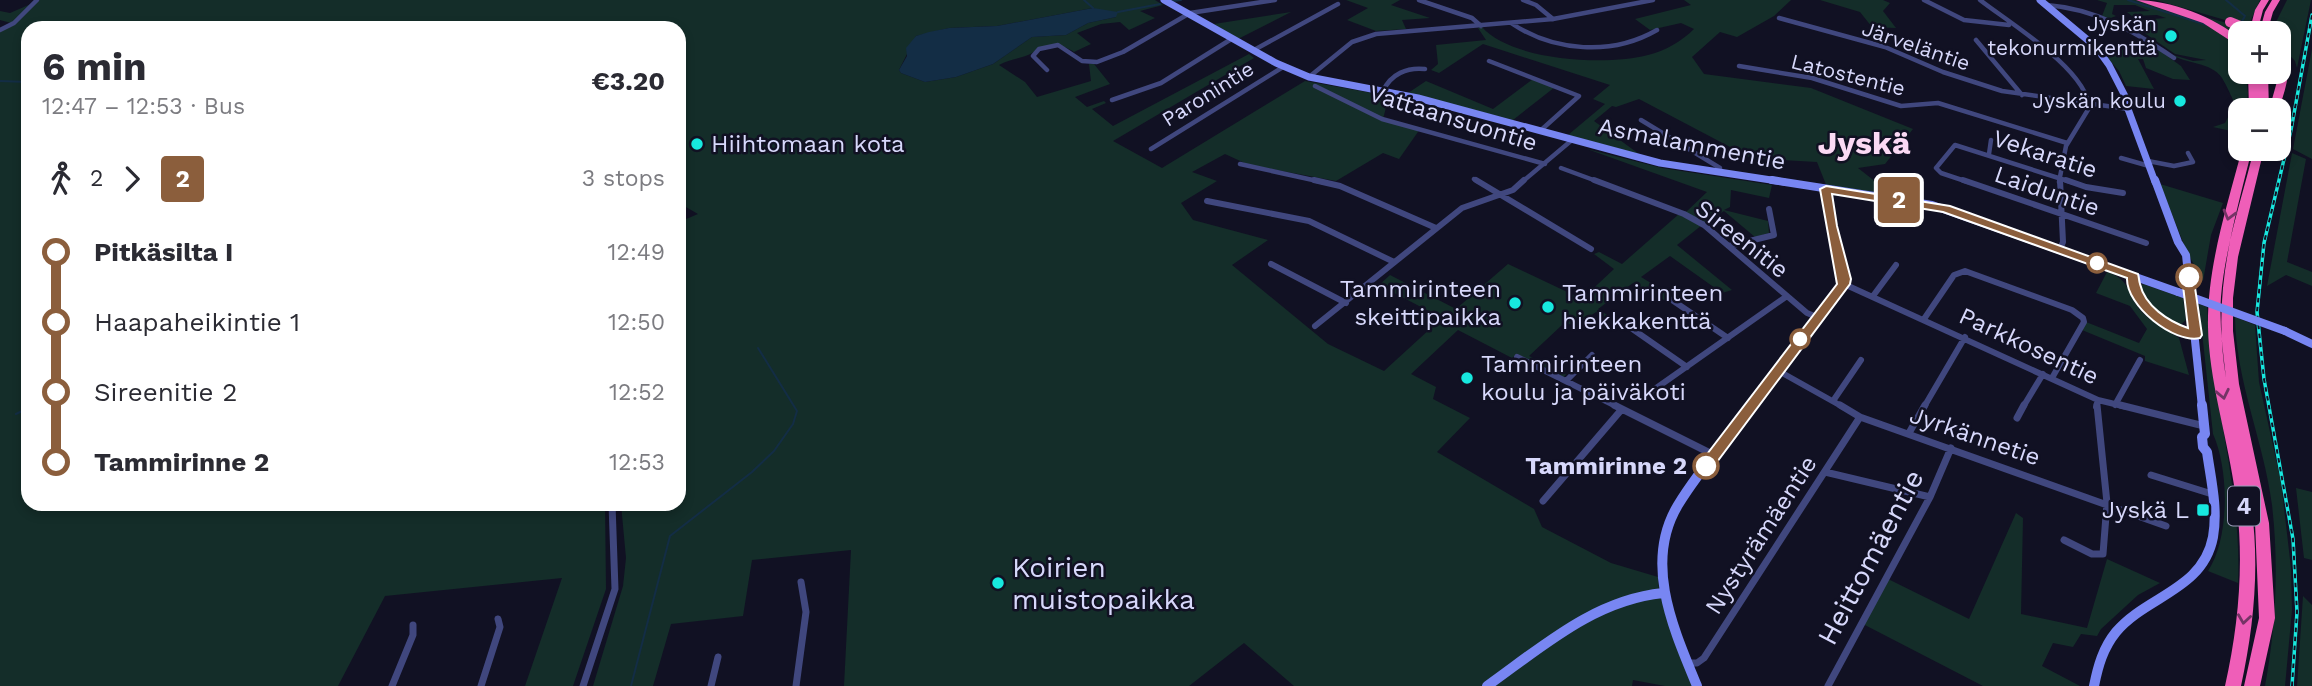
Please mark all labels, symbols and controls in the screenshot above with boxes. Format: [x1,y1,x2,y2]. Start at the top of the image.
place label: Jyskän tekonurmikenttä [1987,11,2157,60]
street label: Järveläntie [1859,15,1973,76]
map controls [2228,21,2291,161]
button: + [2228,21,2291,84]
marker: Jyskän tekonurmikenttä [2163,28,2179,44]
text: 6 min [42,45,147,89]
street label: Latostentie [1788,48,1908,101]
street label: Paronintie [1157,56,1258,132]
text: €3.20 [592,66,665,96]
street label: Vattaansuontie [1365,79,1541,157]
place label: Jyskän koulu [2032,88,2166,113]
text: 12:47 – 12:53 · Bus [42,93,245,120]
marker: Jyskän koulu [2172,93,2188,109]
button: − [2228,98,2291,161]
street label: Asmalammentie [1596,112,1788,176]
district label: Jyskä [1818,124,1911,162]
street label: Vekaratie [1989,124,2101,184]
place label: Hiihtomaan kota [711,130,905,158]
marker: Hiihtomaan kota [689,136,705,152]
icon: walk [42,160,80,198]
icon: forward [113,160,151,198]
street label: Laiduntie [1991,160,2103,222]
text: 2 [90,165,103,192]
text: 2 [175,165,190,193]
text: 3 stops [582,165,665,192]
line badge: 2 [1876,177,1922,223]
text: 2 [1892,186,1906,214]
street label: Sireenitie [1690,194,1794,284]
one-way arrow [2223,209,2237,221]
text: Pitkäsilta I [94,237,233,267]
text: 12:49 [608,239,665,266]
unlabelled marker [2087,253,2107,273]
unlabelled marker [2176,264,2202,290]
place label: Tammirinteen skeittipaikka [1340,275,1501,331]
place label: Tammirinteen hiekkakenttä [1562,279,1723,335]
marker: Tammirinteen skeittipaikka [1507,295,1523,311]
marker: Tammirinteen hiekkakenttä [1540,299,1556,315]
street label: Parkkosentie [1955,301,2103,391]
text: Haapaheikintie 1 [94,307,300,337]
text: 12:50 [608,309,665,336]
unlabelled marker [1790,329,1810,349]
place label: Tammirinteen koulu ja päiväkoti [1481,350,1686,406]
marker: Tammirinteen koulu ja päiväkoti [1459,370,1475,386]
text: Sireenitie 2 [94,377,238,407]
text: 12:52 [609,379,665,406]
one-way arrow [2214,388,2229,400]
street label: Jyrkännetie [1906,401,2044,471]
text: Tammirinne 2 [94,447,269,477]
text: 12:53 [609,449,665,476]
street label: Nystyrämäentie [1699,451,1823,619]
place label: Tammirinne 2 [1525,452,1687,480]
marker: Tammirinne 2 [1693,453,1719,479]
street label: Heittomäentie [1810,464,1930,650]
road number: 4 [2228,486,2260,526]
place label: Jyskä L [2102,496,2189,524]
marker: Jyskä L [2195,502,2211,518]
place label: Koirien muistopaikka [1012,551,1195,616]
marker: Koirien muistopaikka [990,575,1006,591]
one-way arrow [2236,613,2251,625]

